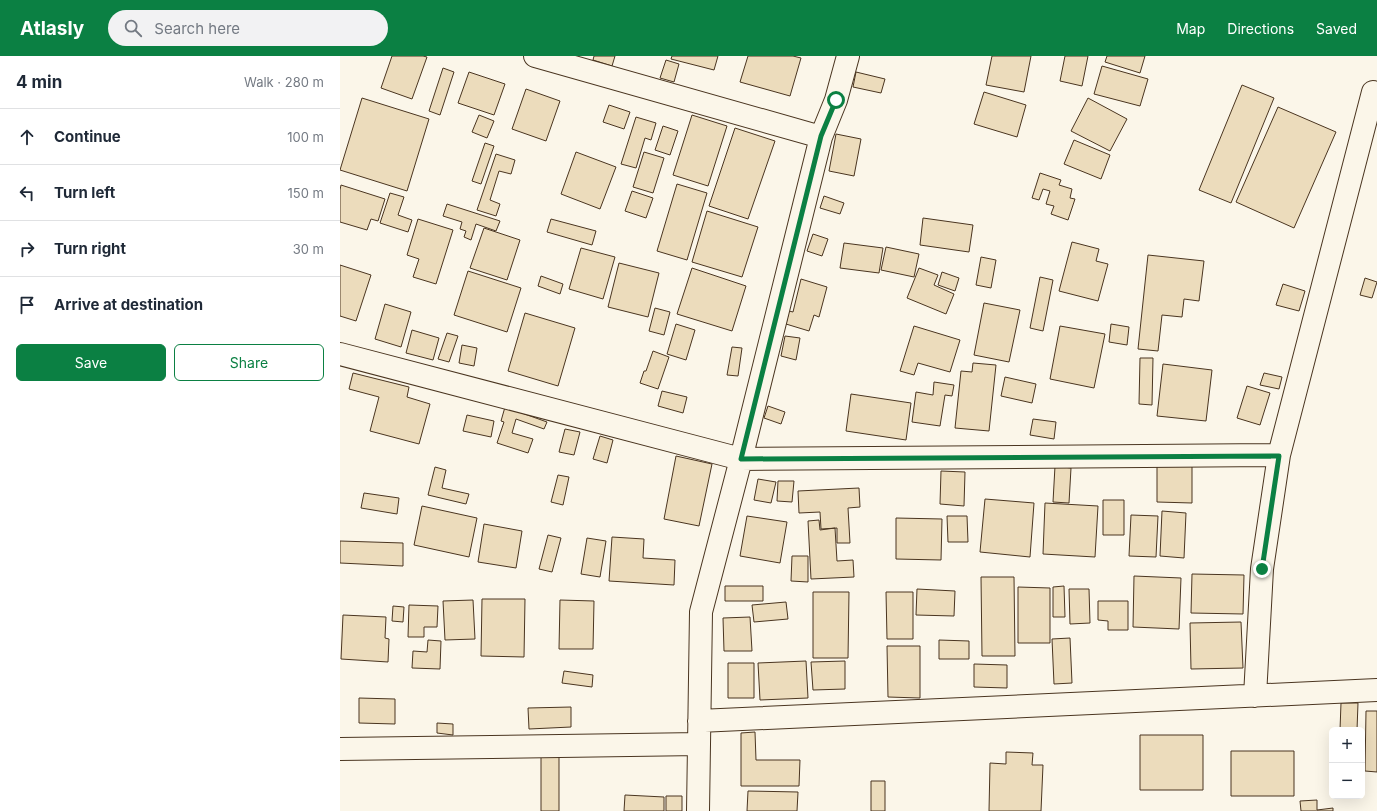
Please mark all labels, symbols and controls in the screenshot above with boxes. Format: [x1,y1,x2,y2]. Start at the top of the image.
search box [108,10,388,46]
text: Atlasly [20,17,84,40]
icon: search [122,17,144,39]
text: Search here [154,19,240,38]
text: Map [1176,20,1205,37]
text: Directions [1227,20,1294,37]
text: Saved [1316,20,1357,37]
text: 4 min [16,72,62,92]
text: Walk · 280 m [244,74,324,90]
route start [827,91,845,109]
icon: ahead [16,126,38,148]
text: Continue [54,127,121,146]
text: 100 m [287,129,324,145]
icon: left [16,182,38,204]
text: Turn left [54,183,115,202]
text: 150 m [288,185,324,201]
icon: right [16,238,38,260]
text: Turn right [54,239,126,258]
text: 30 m [293,241,324,257]
icon: arrive [16,294,38,316]
text: Arrive at destination [54,295,203,314]
button: Save [16,344,166,381]
button: Share [174,344,324,381]
route end [1253,560,1271,578]
map controls [1329,727,1365,799]
button: + [1329,727,1365,763]
button: − [1329,763,1365,799]

